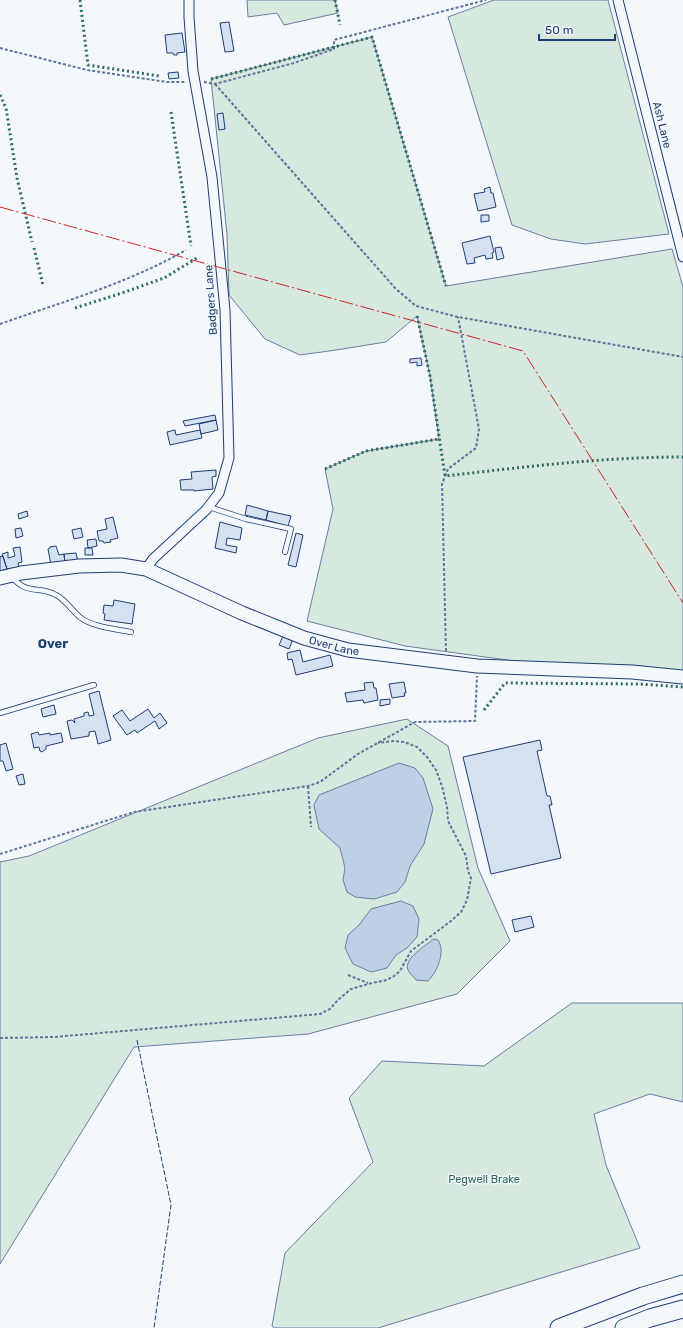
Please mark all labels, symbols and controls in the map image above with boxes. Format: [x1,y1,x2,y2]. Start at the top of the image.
scale bar [539,16,615,42]
text: 50 m [545,23,573,37]
street label: Ash Lane [650,100,674,150]
street label: Badgers Lane [202,264,220,336]
street label: Over Lane [308,633,360,658]
district label: Over [38,636,68,651]
park label: Pegwell Brake [448,1173,520,1186]

